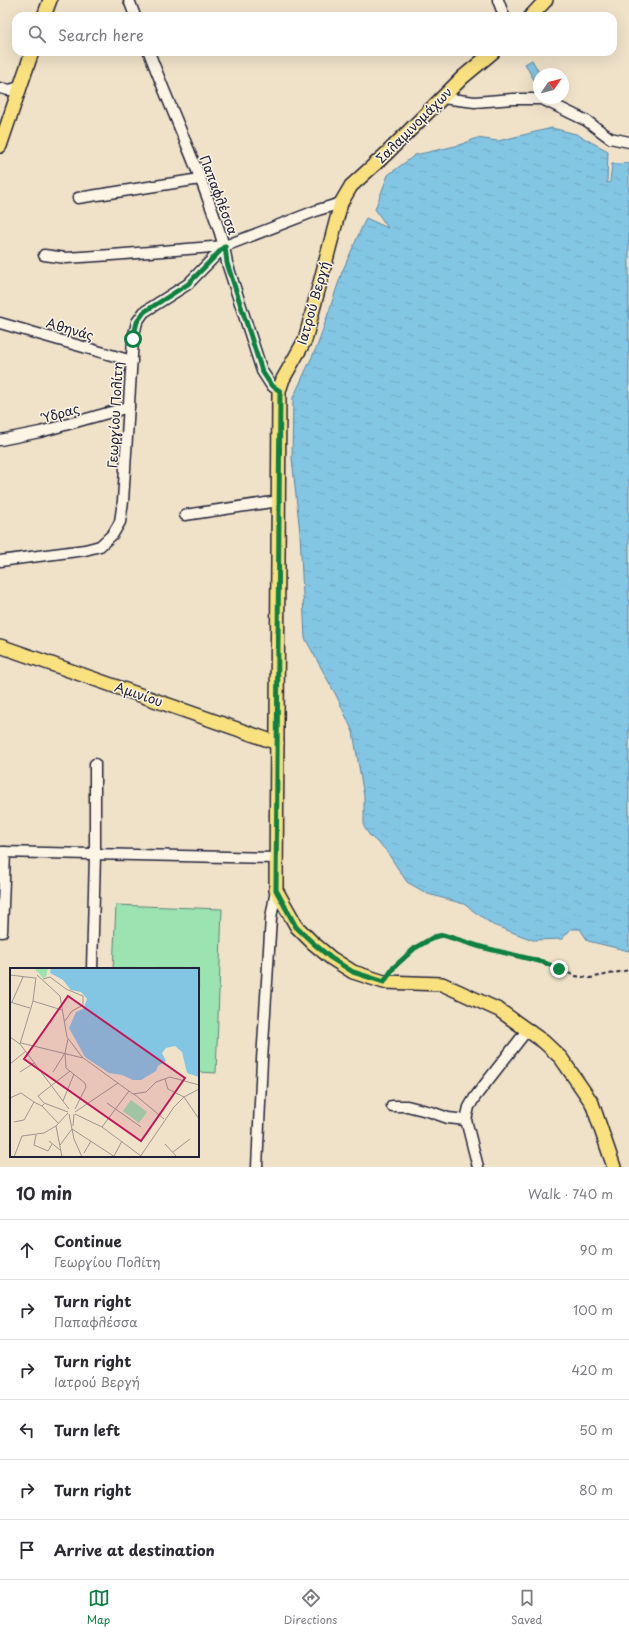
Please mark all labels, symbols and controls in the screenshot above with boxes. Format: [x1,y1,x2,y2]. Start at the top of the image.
search box [12,12,617,56]
icon: search [26,23,48,45]
text: Search here [58,23,144,46]
north arrow [533,68,569,104]
street label: Σαλαμινομάχων [371,82,456,167]
street label: Παπαφλέσσα [196,152,244,238]
street label: Ιατρού Βεργή [292,259,333,347]
street label: Αθηνάς [44,313,96,344]
route start [124,330,142,348]
street label: Γεωργίου Πολίτη [102,361,127,469]
street label: Ύδρας [38,398,82,427]
street label: Αμινίου [113,676,166,711]
route end [550,960,568,978]
inset map [10,968,199,1157]
text: 10 min [16,1180,72,1206]
text: Walk · 740 m [528,1184,613,1203]
text: Continue [54,1229,122,1252]
icon: ahead [16,1239,38,1261]
text: 90 m [580,1240,613,1259]
text: Γεωργίου Πολίτη [54,1252,161,1271]
text: Turn right [54,1289,131,1312]
icon: right [16,1299,38,1321]
text: 100 m [573,1300,613,1319]
text: Παπαφλέσσα [54,1312,138,1331]
text: Turn right [54,1349,131,1372]
icon: right [16,1359,38,1381]
text: 420 m [571,1360,613,1379]
text: Ιατρού Βεργή [54,1372,140,1391]
text: Turn left [54,1418,120,1441]
icon: left [16,1419,38,1441]
text: 50 m [579,1420,613,1439]
text: Turn right [54,1478,131,1501]
icon: right [16,1479,38,1501]
text: 80 m [579,1480,613,1499]
text: Arrive at destination [54,1538,215,1561]
icon: arrive [16,1539,38,1561]
tab: Map [87,1587,110,1628]
tab: Directions [284,1587,337,1628]
tab: Saved [511,1587,542,1628]

